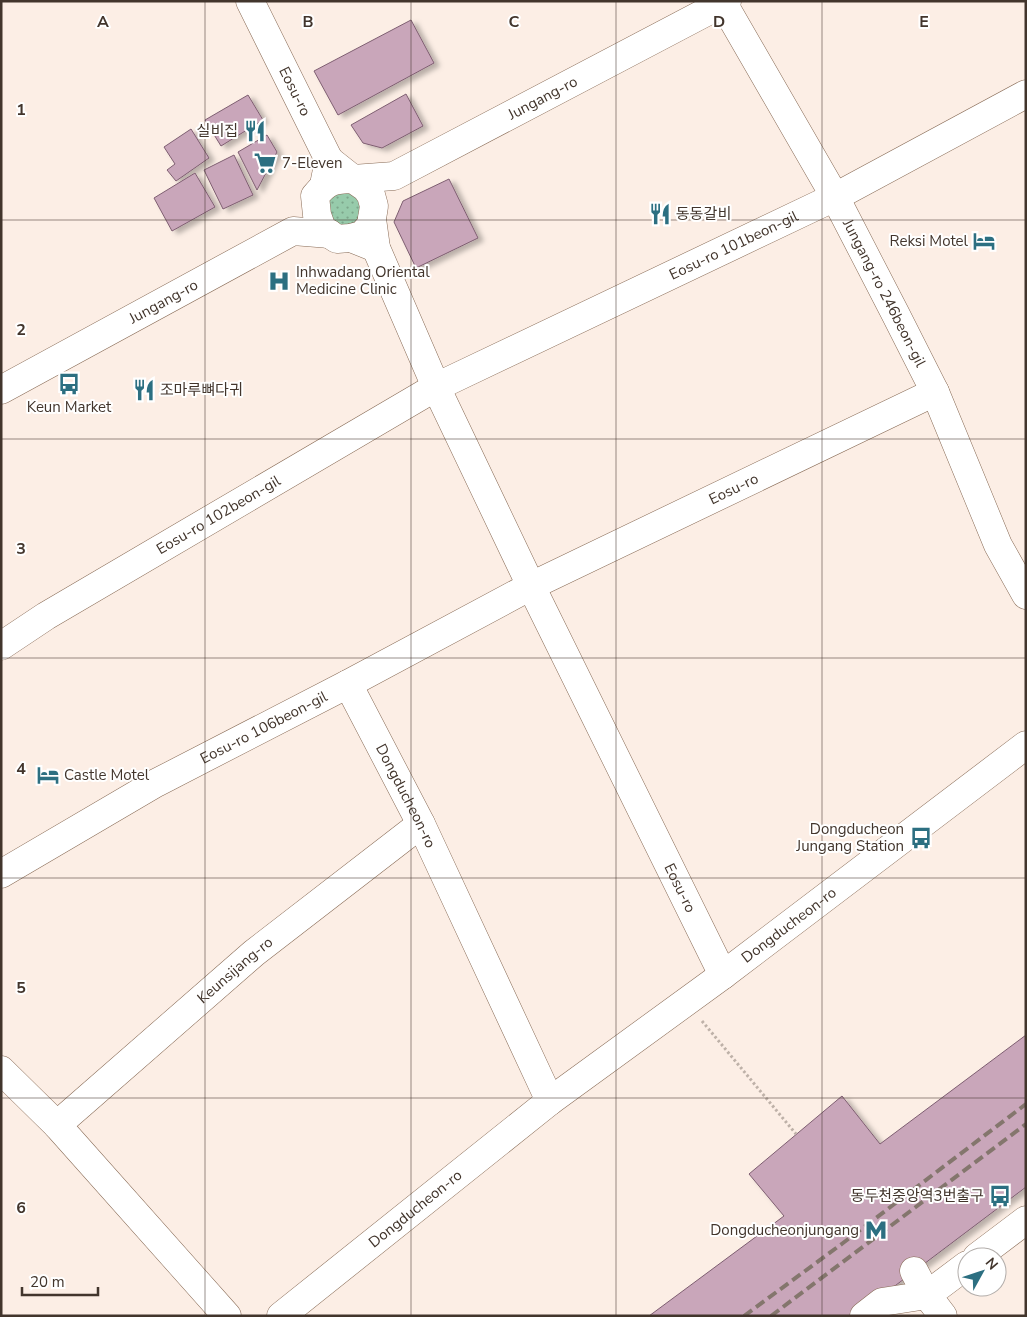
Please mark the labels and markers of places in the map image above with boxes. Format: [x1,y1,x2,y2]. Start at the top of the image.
restaurant icon: 실비집 [242,118,268,144]
place label: 실비집 [197,121,238,141]
supermarket icon: 7-Eleven [252,150,278,176]
place label: 7-Eleven [282,153,342,173]
restaurant icon: 동동갈비 [647,201,673,227]
place label: 동동갈비 [676,204,731,224]
hotel icon: Reksi Motel [971,228,997,254]
place label: Reksi Motel [890,231,969,251]
place label: Inhwadang Oriental Medicine Clinic [296,262,430,299]
hospital icon: Inhwadang Oriental Medicine Clinic [266,268,292,294]
bus stop icon: Keun Market [56,371,82,397]
restaurant icon: 조마루뼈다귀 [131,377,157,403]
place label: 조마루뼈다귀 [160,380,243,400]
place label: Keun Market [27,397,112,417]
hotel icon: Castle Motel [35,762,61,788]
place label: Castle Motel [64,765,150,785]
place label: Dongducheon Jungang Station [795,819,904,856]
bus stop icon: Dongducheon Jungang Station [908,825,934,851]
bus stop icon: 동두천중앙역3번출구 [987,1183,1013,1209]
place label: 동두천중앙역3번출구 [851,1186,984,1206]
metro station icon: Dongducheonjungang [863,1217,889,1243]
place label: Dongducheonjungang [710,1220,859,1240]

